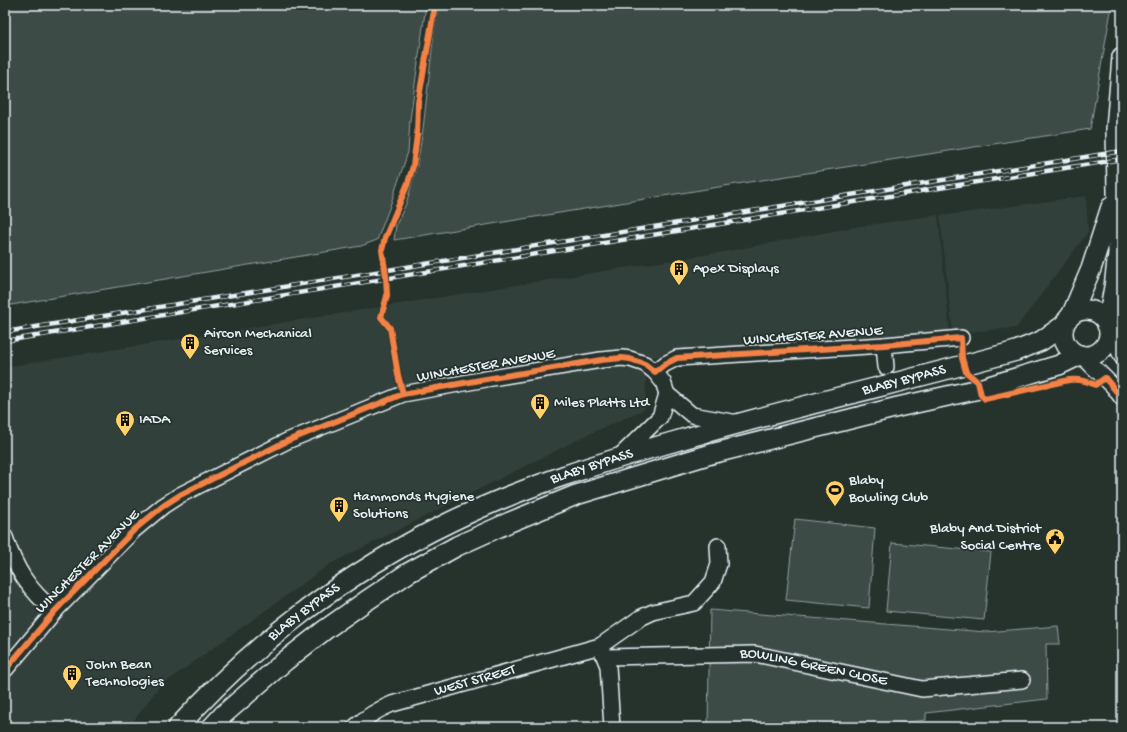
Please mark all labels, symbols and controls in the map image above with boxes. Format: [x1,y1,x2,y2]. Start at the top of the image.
building icon: Apex Displays [668,258,690,286]
place label: Apex Displays [693,260,779,278]
street label: WINCHESTER AVENUE [743,322,884,350]
place label: Aircon Mechanical Services [204,325,312,360]
building icon: Aircon Mechanical Services [179,332,201,360]
street label: WINCHESTER AVENUE [415,345,557,387]
street label: BLABY BYPASS [859,361,948,400]
building icon: Miles Platts Ltd [529,392,551,420]
place label: Miles Platts Ltd [554,394,651,412]
building icon: IADA [114,409,136,437]
place label: IADA [139,411,171,429]
street label: BLABY BYPASS [547,445,635,489]
place label: Blaby Bowling Club [848,472,928,507]
sports icon: Blaby Bowling Club [824,479,846,507]
place label: Hammonds Hygiene Solutions [353,488,475,523]
building icon: Hammonds Hygiene Solutions [328,495,350,523]
street label: WINCHESTER AVENUE [32,506,144,618]
place label: Blaby And District Social Centre [929,520,1043,555]
public building icon: Blaby And District Social Centre [1044,527,1066,555]
street label: BLABY BYPASS [264,579,344,646]
street label: BOWLING GREEN CLOSE [739,645,889,691]
place label: John Bean Technologies [85,656,164,691]
street label: WEST STREET [432,661,519,701]
building icon: John Bean Technologies [61,663,83,691]

